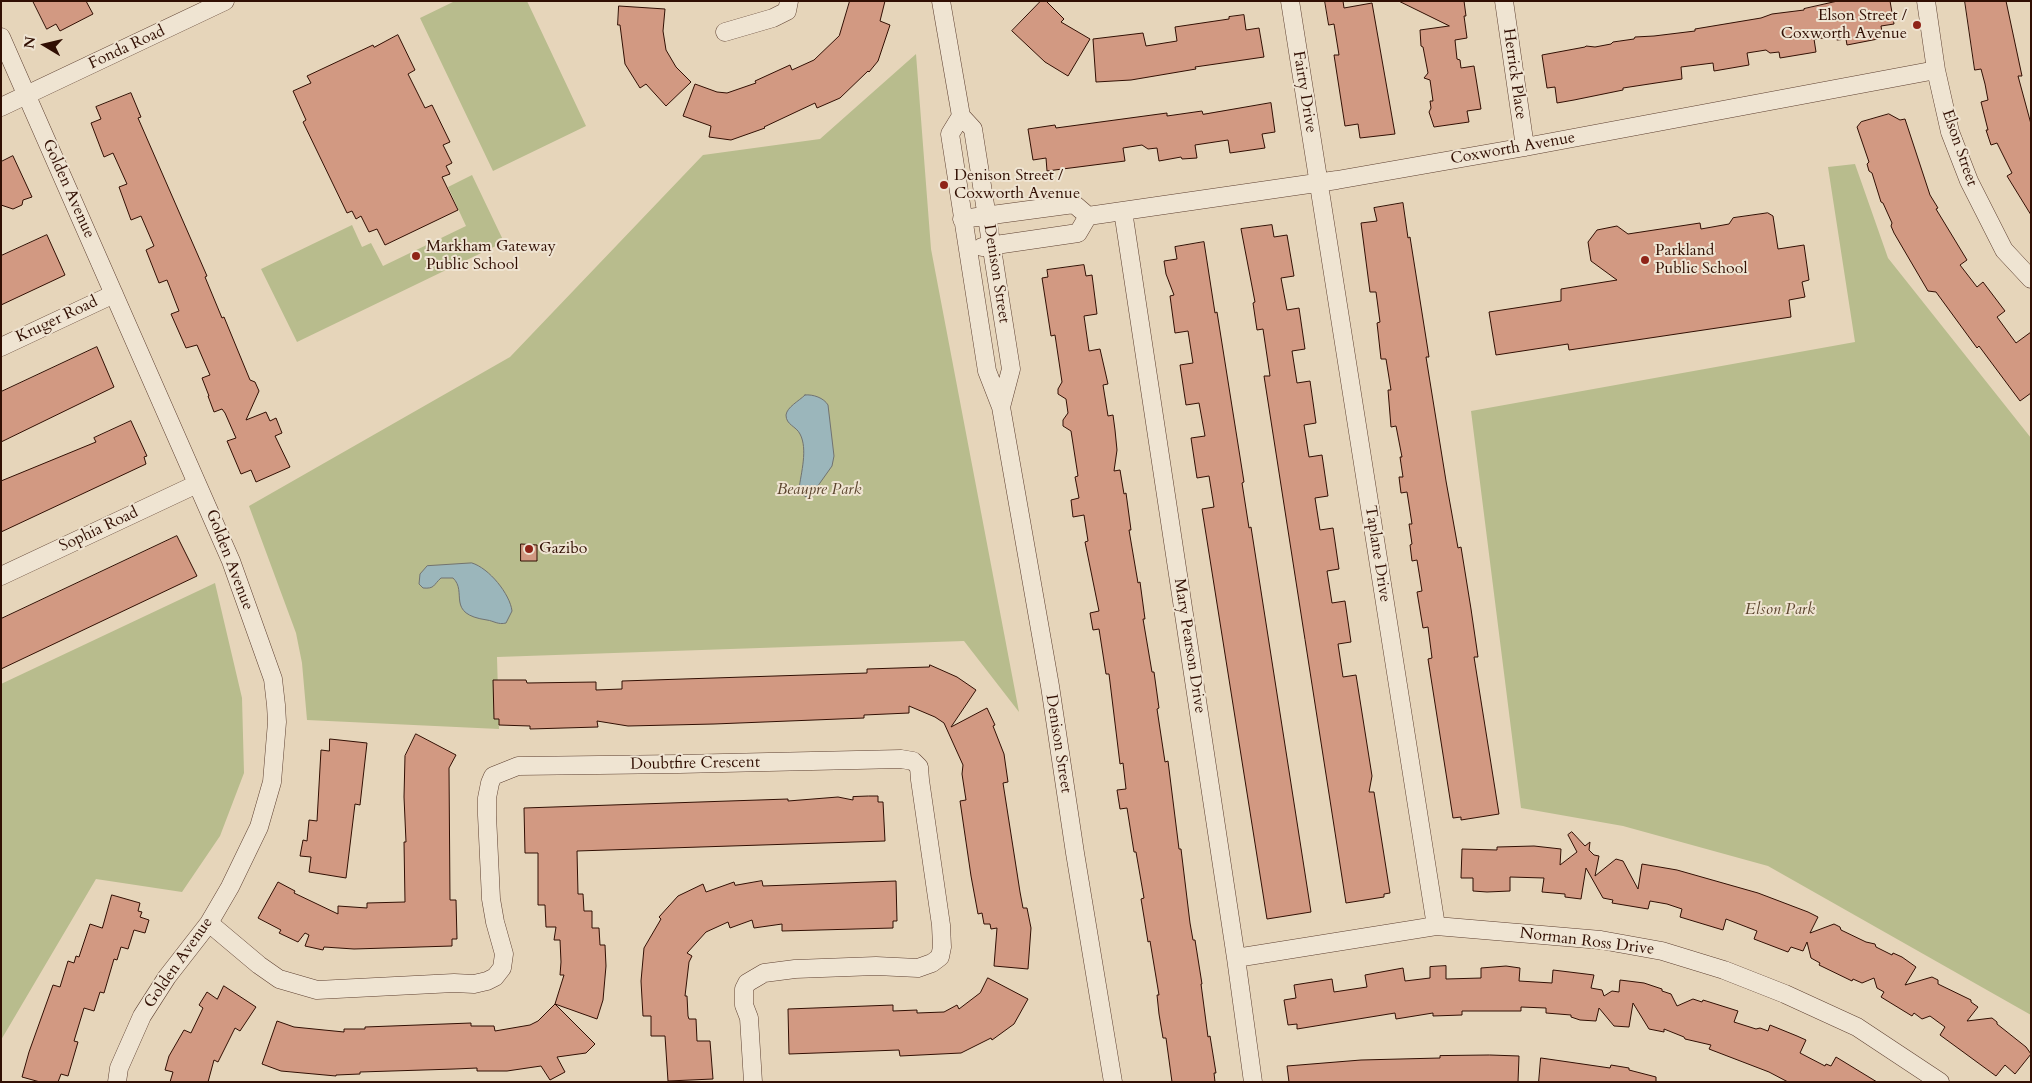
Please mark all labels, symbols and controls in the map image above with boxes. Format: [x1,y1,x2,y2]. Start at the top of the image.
place label: Elson Street / Coxworth Avenue [1781,6,1907,44]
marker: Elson Street / Coxworth Avenue [1911,19,1923,31]
north arrow [20,20,70,70]
street label: Fonda Road [86,22,168,74]
street label: Herrick Place [1498,27,1530,121]
text: N [19,35,40,50]
street label: Fairty Drive [1288,50,1320,134]
street label: Elson Street [1937,107,1981,189]
street label: Coxworth Avenue [1449,129,1577,169]
street label: Golden Avenue [38,136,98,242]
place label: Denison Street / Coxworth Avenue [954,166,1080,204]
marker: Denison Street / Coxworth Avenue [938,179,950,191]
street label: Denison Street [979,223,1013,325]
place label: Markham Gateway Public School [426,237,556,275]
place label: Parkland Public School [1655,241,1747,279]
marker: Markham Gateway Public School [410,250,422,262]
marker: Parkland Public School [1639,254,1651,266]
street label: Kruger Road [13,293,101,347]
park label: Beaupre Park [777,480,861,500]
street label: Sophia Road [56,503,142,557]
street label: Taplane Drive [1360,504,1394,604]
street label: Golden Avenue [201,507,257,613]
place label: Gazibo [539,539,587,559]
marker: Gazibo [523,543,535,555]
street label: Mary Pearson Drive [1169,577,1209,715]
park label: Elson Park [1745,600,1815,620]
street label: Denison Street [1041,693,1075,795]
street label: Doubtfire Crescent [630,753,760,775]
street label: Golden Avenue [141,914,217,1012]
street label: Norman Ross Drive [1519,924,1655,960]

